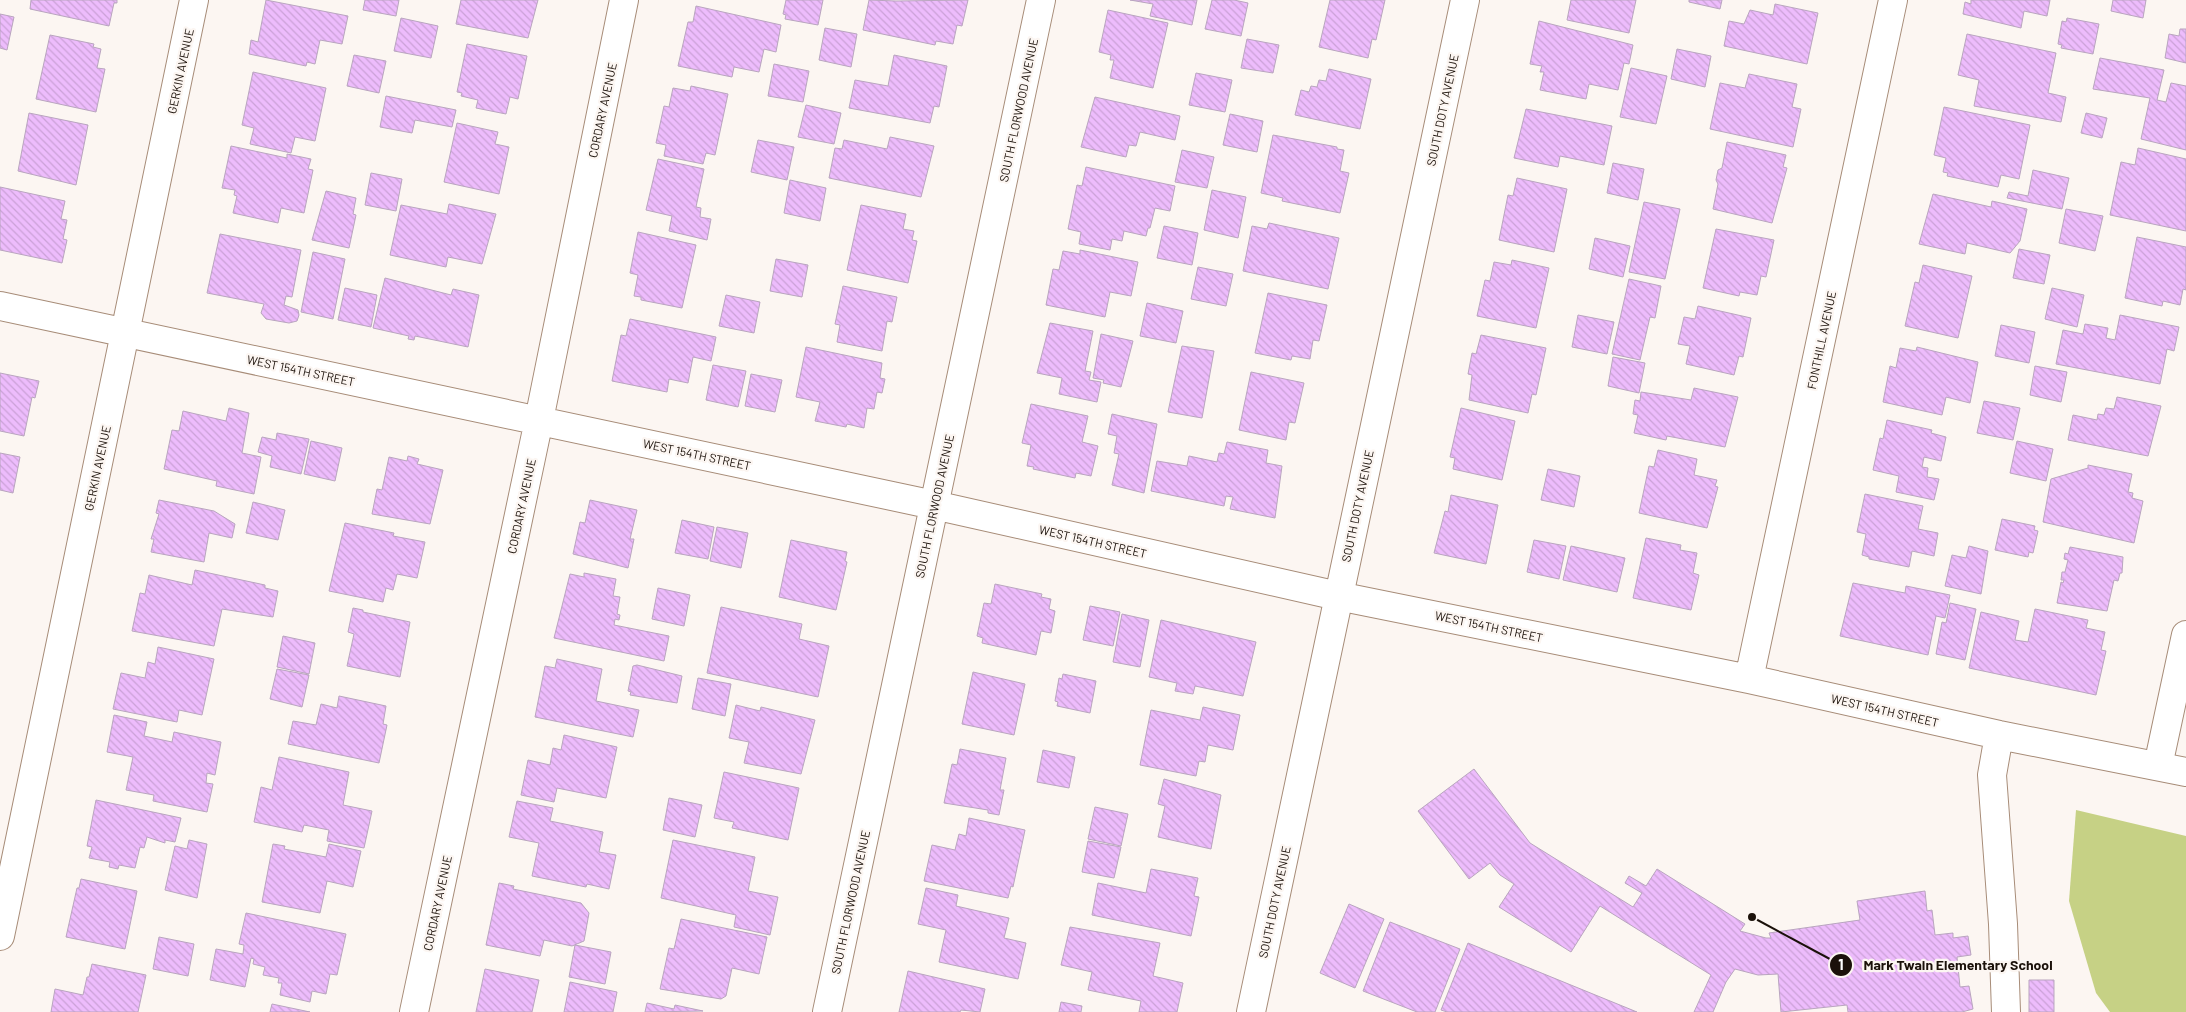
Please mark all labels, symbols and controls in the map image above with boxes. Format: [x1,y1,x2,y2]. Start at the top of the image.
street label: GERKIN AVENUE [164,27,196,115]
street label: SOUTH FLORWOOD AVENUE [996,37,1040,183]
street label: SOUTH DOTY AVENUE [1423,53,1461,167]
street label: CORDARY AVENUE [585,61,619,159]
street label: FONTHILL AVENUE [1804,290,1838,390]
street label: WEST 154TH STREET [246,352,356,388]
street label: GERKIN AVENUE [81,424,113,512]
street label: SOUTH FLORWOOD AVENUE [912,433,956,579]
street label: WEST 154TH STREET [642,436,752,472]
street label: SOUTH DOTY AVENUE [1338,449,1376,563]
street label: CORDARY AVENUE [504,457,538,555]
street label: WEST 154TH STREET [1038,522,1148,560]
street label: WEST 154TH STREET [1434,608,1544,644]
street label: WEST 154TH STREET [1830,691,1940,729]
street label: SOUTH FLORWOOD AVENUE [828,829,872,975]
street label: SOUTH DOTY AVENUE [1255,845,1293,959]
street label: CORDARY AVENUE [420,854,454,952]
callout: Mark Twain Elementary School [1828,950,2063,979]
text: 1 [1838,955,1844,973]
text: Mark Twain Elementary School [1863,956,2053,973]

